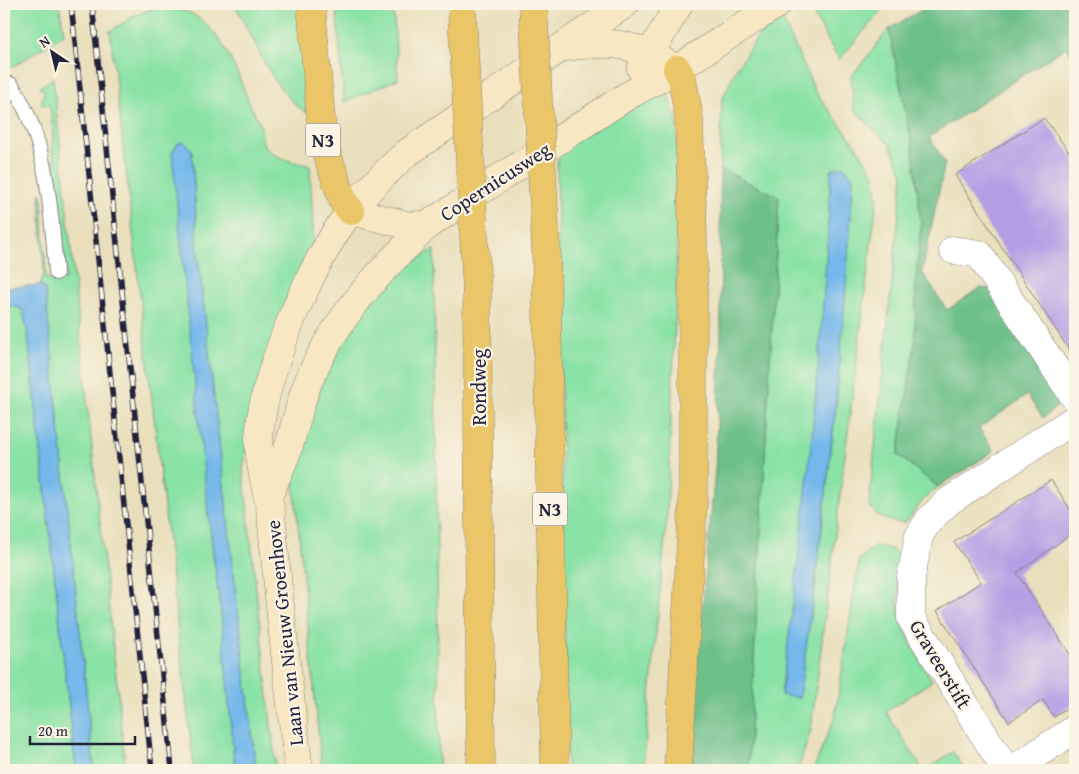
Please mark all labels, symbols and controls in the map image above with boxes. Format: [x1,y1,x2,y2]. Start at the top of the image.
north arrow [28,28,78,78]
text: N [35,30,55,52]
road number: N3 [306,124,340,156]
street label: Copernicusweg [434,134,556,228]
street label: Rondweg [464,349,493,425]
road number: N3 [532,492,568,526]
street label: Laan van Nieuw Groenhove [258,519,310,747]
street label: Graveerstift [903,614,979,714]
scale bar [30,714,135,746]
text: 20 m [38,720,69,741]

